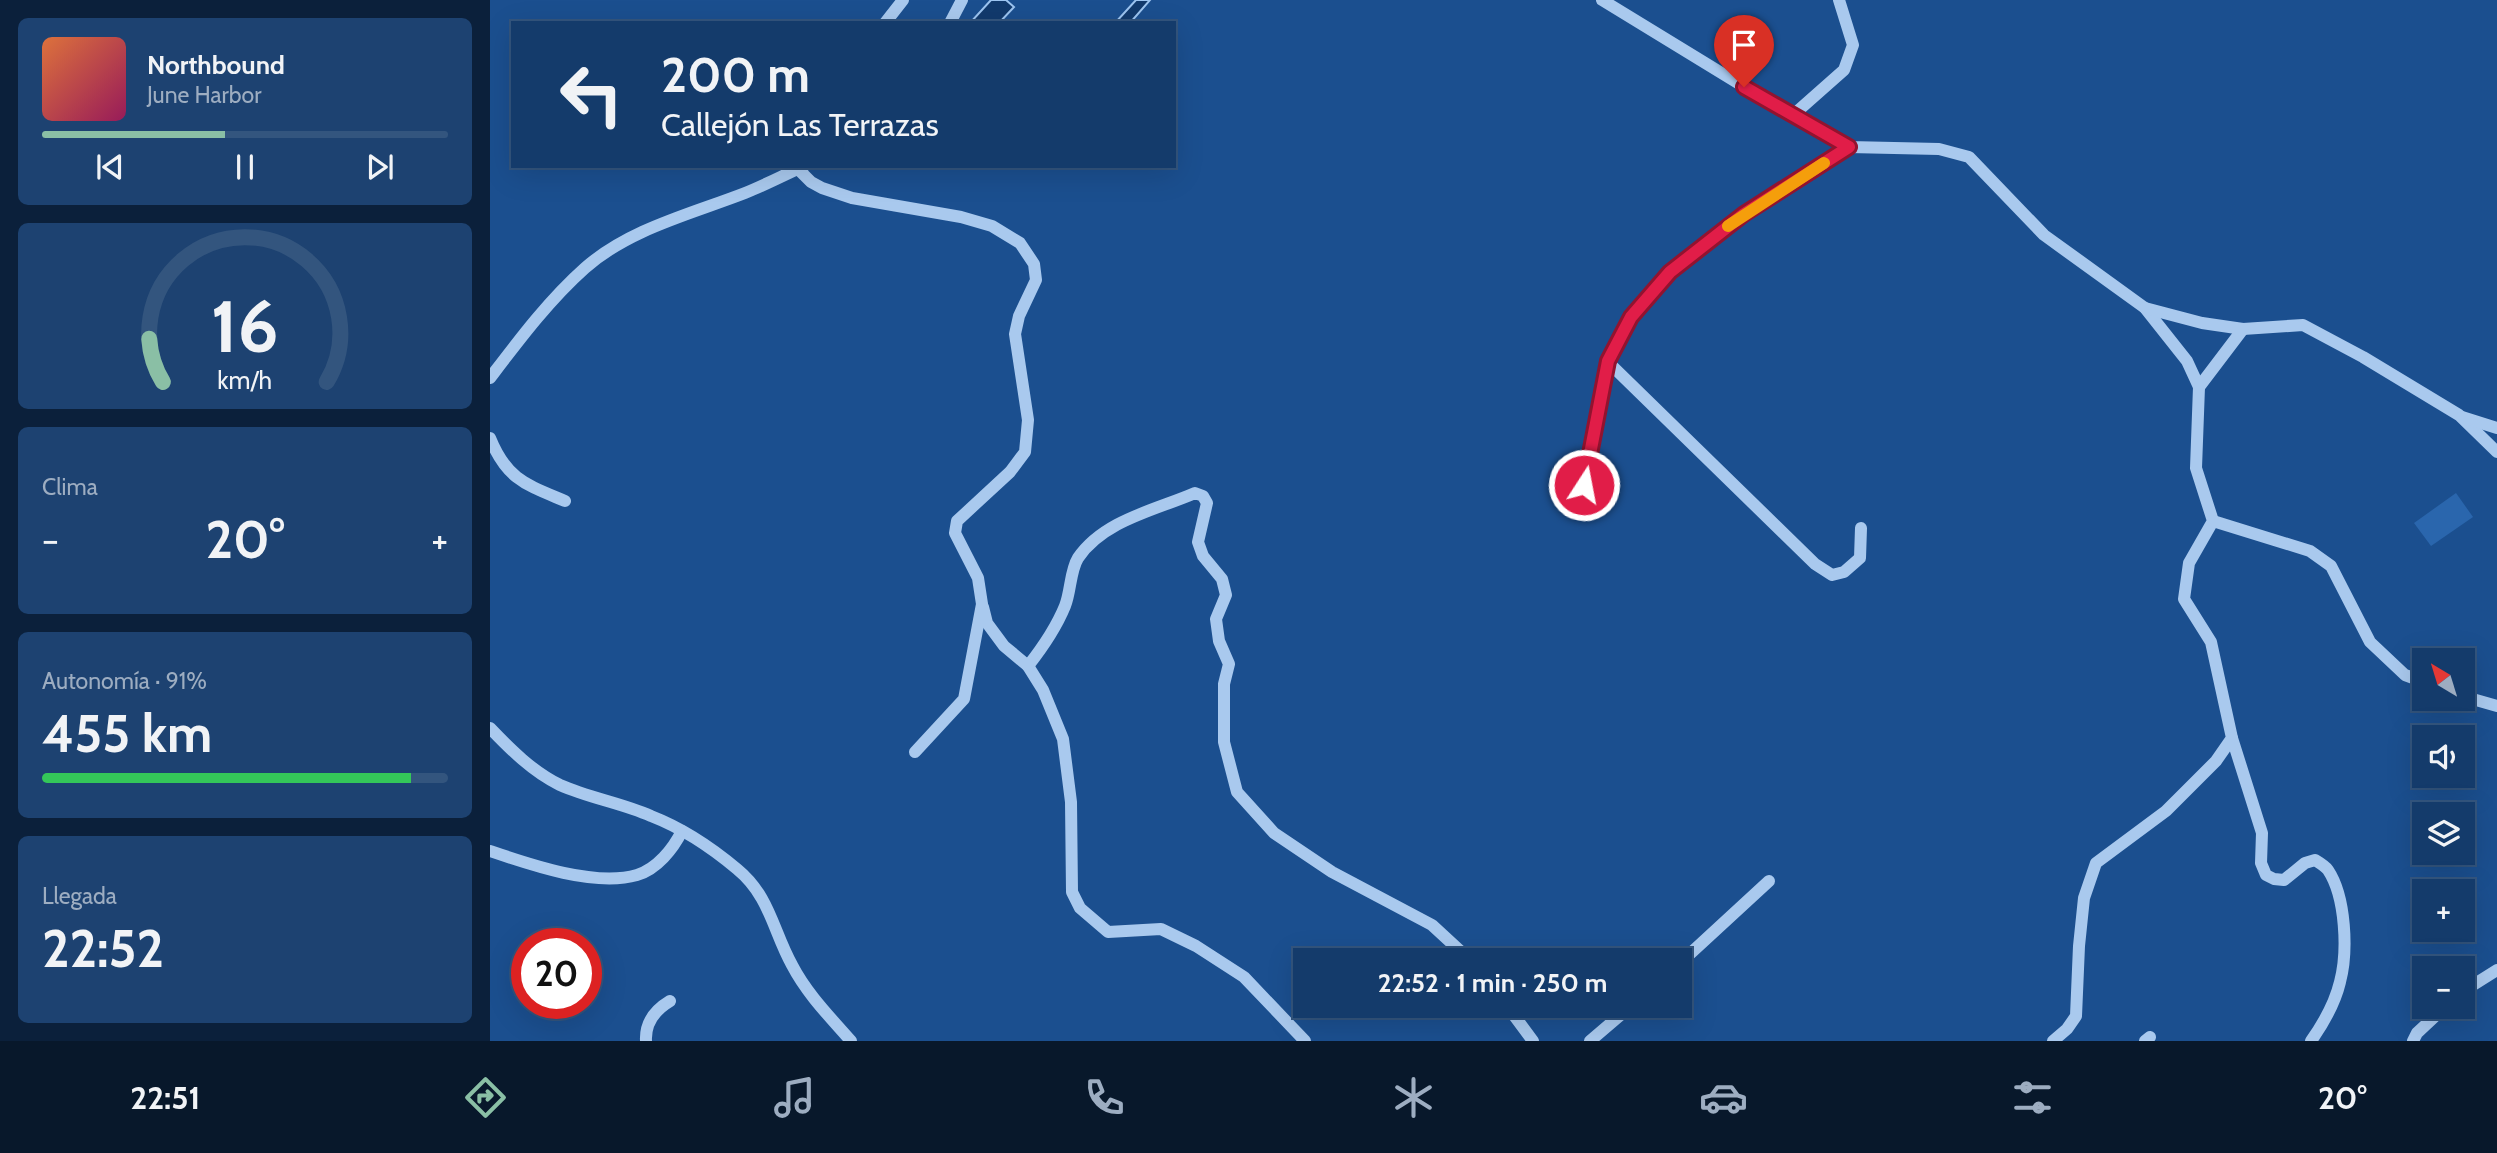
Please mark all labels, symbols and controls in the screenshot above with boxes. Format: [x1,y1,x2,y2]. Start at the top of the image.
pin [1714,15,1774,87]
icon: arrive [1725,26,1763,64]
text: 200 m [661,45,810,104]
text: Northbound [147,49,285,81]
icon: left [546,49,637,140]
text: June Harbor [147,81,261,109]
text: Callejón Las Terrazas [661,105,939,144]
icon: previous [91,148,129,186]
icon: pause [226,148,264,186]
icon: next [361,148,399,186]
text: 16 [211,282,279,370]
text: km/h [218,365,272,395]
position arrow [1547,448,1621,522]
text: Clima [42,473,98,501]
text: 20° [205,508,285,571]
text: − [42,516,59,563]
text: + [431,516,448,563]
north arrow [2412,648,2474,710]
map controls [2412,648,2475,1019]
text: Autonomía · 91% [42,667,207,695]
text: 455 km [42,702,212,765]
button: sound [2412,725,2475,788]
button: layers [2412,802,2475,865]
button: + [2412,879,2475,942]
text: Llegada [42,882,117,910]
text: 22:52 [42,917,164,980]
speed limit sign: 20 [511,928,602,1019]
button: − [2412,956,2475,1019]
text: 22:52 · 1 min · 250 m [1378,967,1607,999]
icon: directions [461,1073,510,1122]
icon: music [770,1073,819,1122]
icon: phone [1080,1073,1129,1122]
icon: climate [1389,1073,1438,1122]
icon: car [1699,1073,1748,1122]
icon: filters [2008,1073,2057,1122]
text: 22:51 [130,1078,200,1117]
text: 20° [2318,1078,2367,1117]

